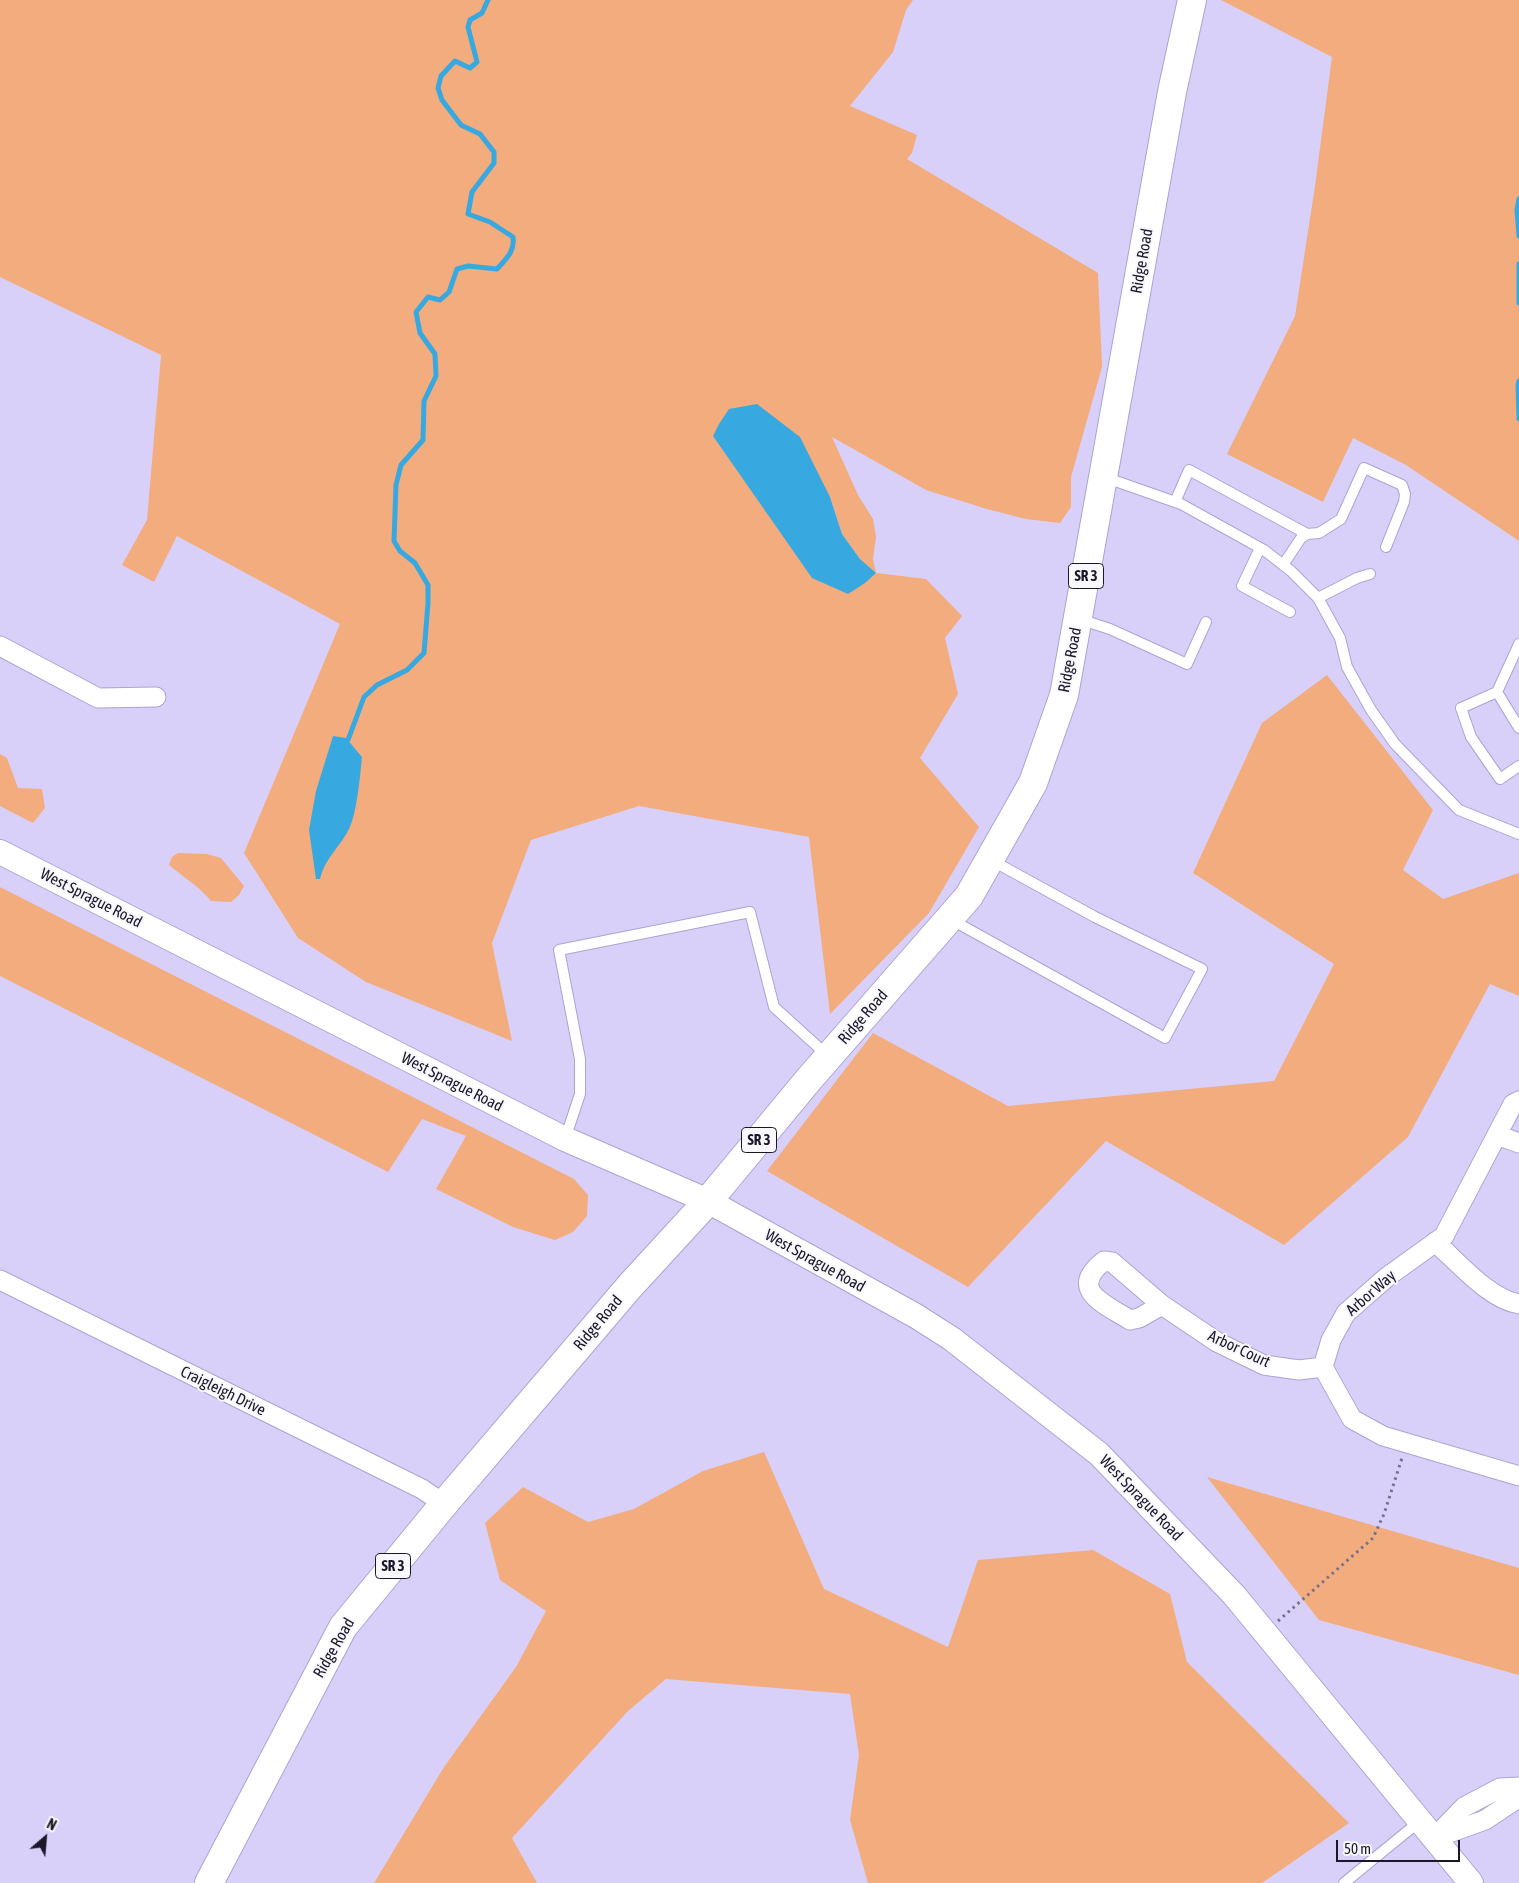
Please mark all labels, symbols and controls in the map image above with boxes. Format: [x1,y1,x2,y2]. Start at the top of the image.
street label: Ridge Road [1127,227,1157,295]
road number: SR 3 [1068,564,1104,588]
street label: Ridge Road [1054,626,1086,694]
street label: West Sprague Road [37,864,145,932]
street label: Ridge Road [834,986,892,1048]
street label: West Sprague Road [398,1048,506,1116]
road number: SR 3 [742,1128,776,1152]
street label: West Sprague Road [762,1226,868,1296]
street label: Arbor Way [1342,1266,1400,1320]
street label: Ridge Road [569,1292,627,1354]
street label: Arbor Court [1205,1326,1273,1372]
street label: Craigleigh Drive [177,1362,269,1420]
street label: West Sprague Road [1095,1451,1187,1545]
road number: SR 3 [376,1554,410,1578]
street label: Ridge Road [309,1615,359,1681]
north arrow [20,1813,70,1863]
text: N [44,1816,59,1834]
scale bar [1339,1830,1463,1862]
text: 50 m [1344,1840,1371,1857]

